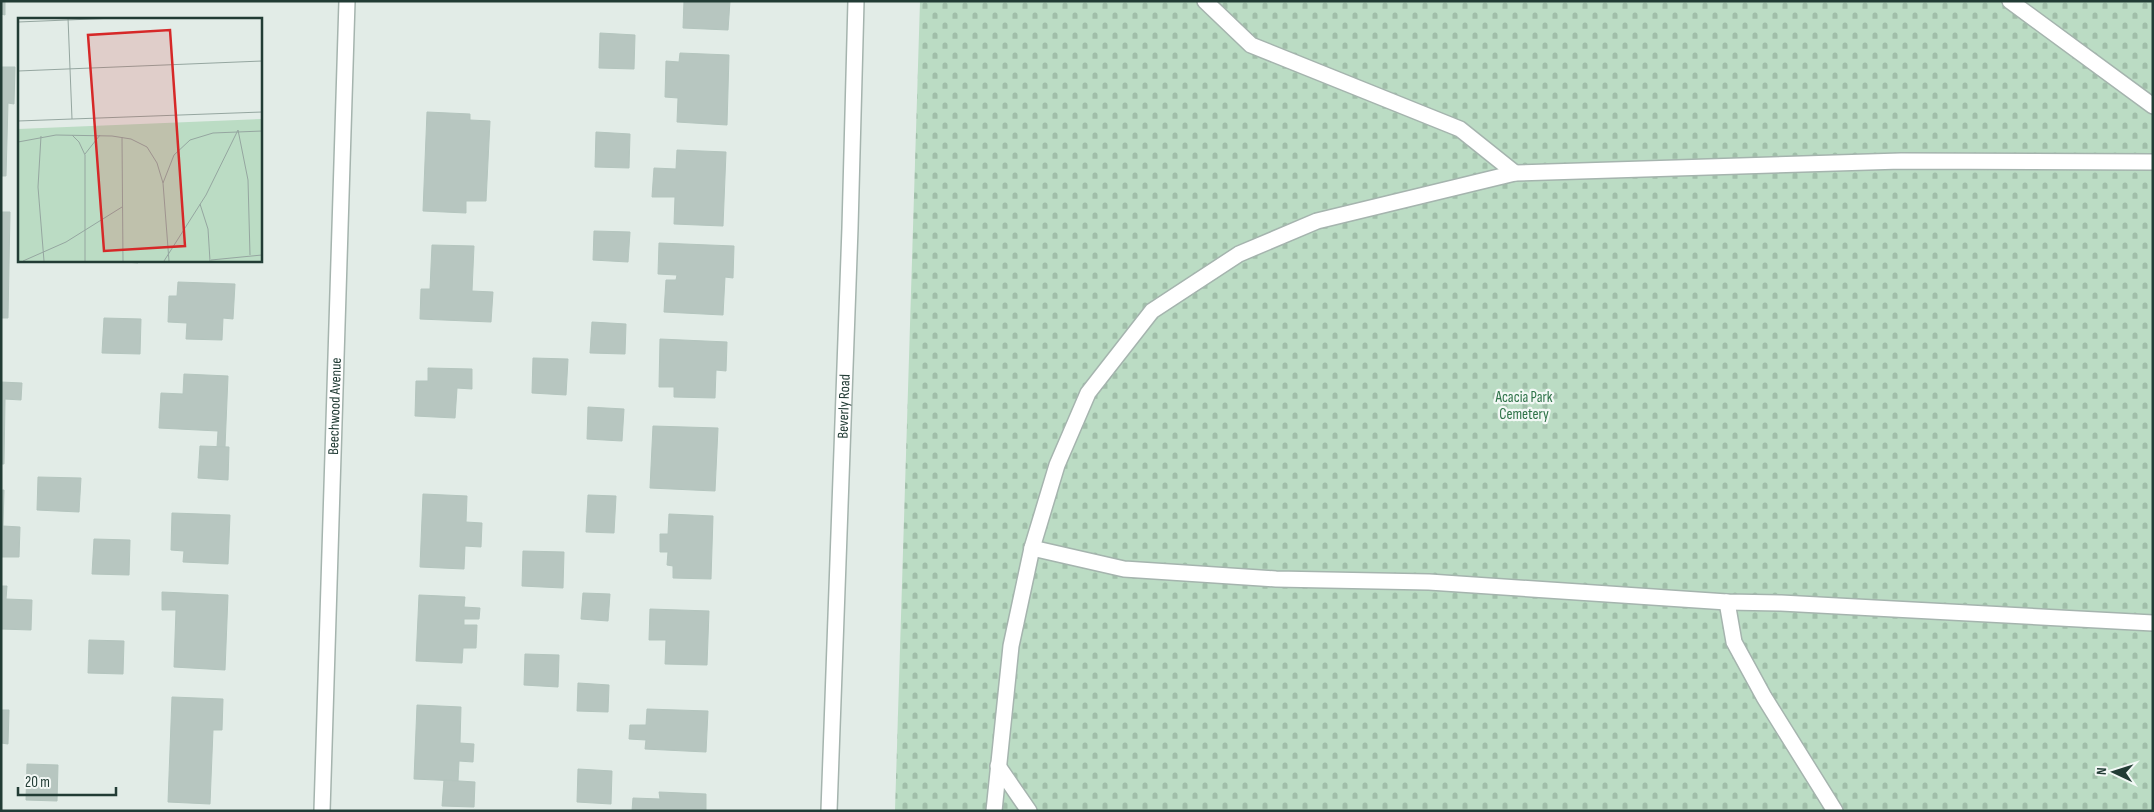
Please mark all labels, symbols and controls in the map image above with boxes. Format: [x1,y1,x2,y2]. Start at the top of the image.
inset map [18,18,261,261]
street label: Beechwood Avenue [324,357,346,455]
street label: Beverly Road [833,374,855,439]
park label: Acacia Park Cemetery [1494,388,1553,424]
north arrow [2089,747,2139,797]
scale bar [18,764,115,796]
text: N [2093,767,2110,775]
text: 20 m [25,773,50,792]

